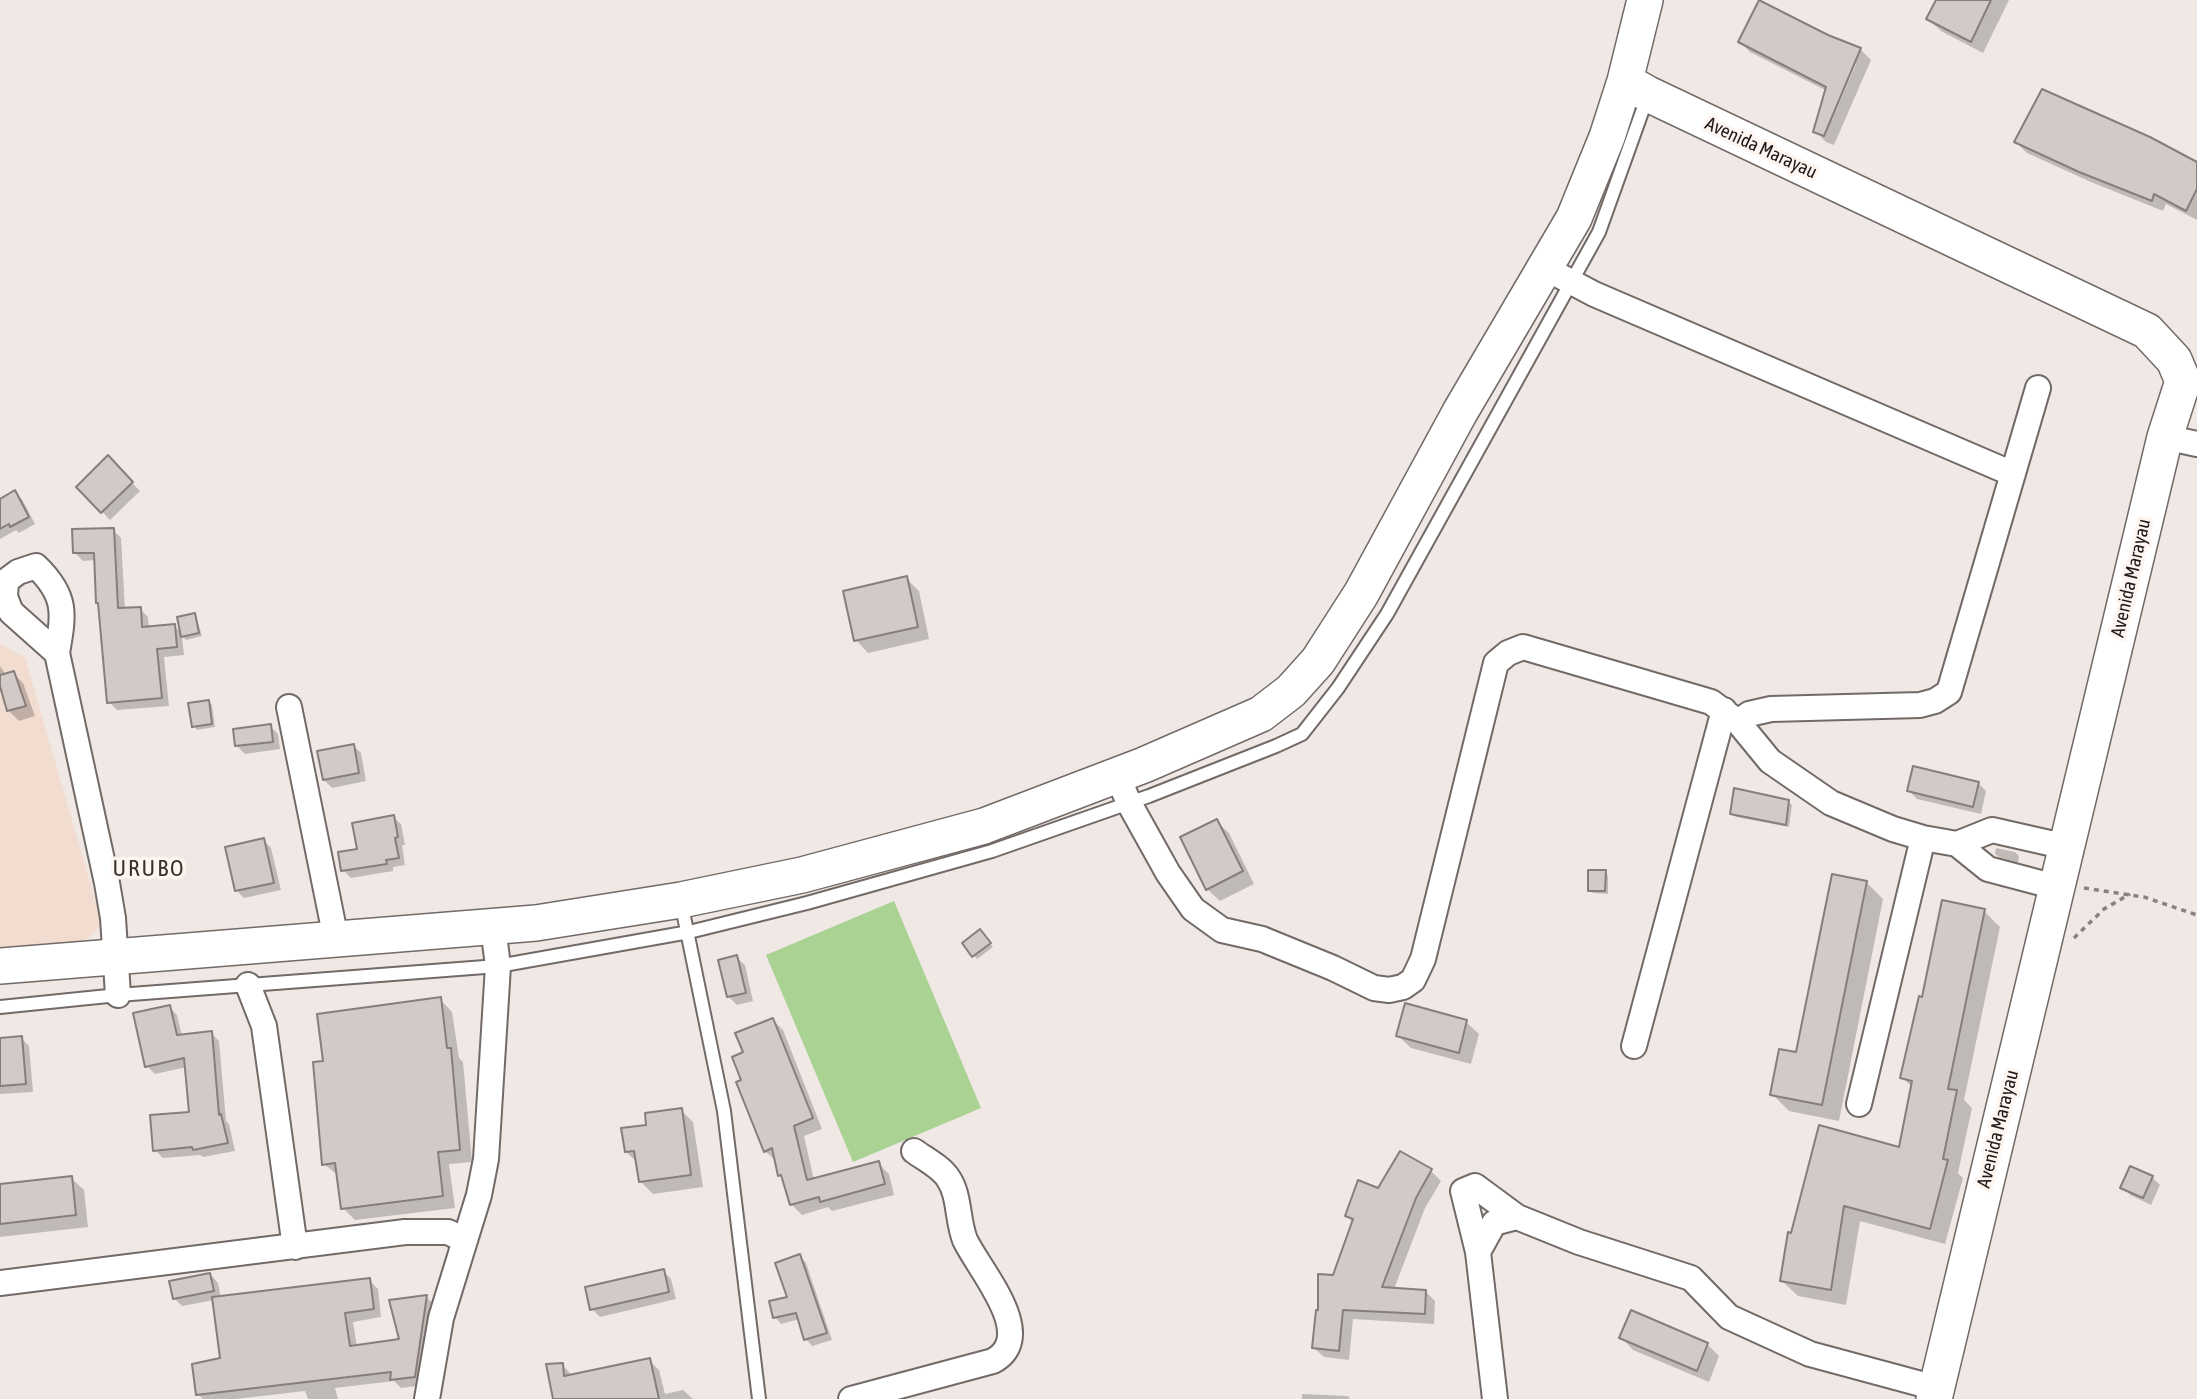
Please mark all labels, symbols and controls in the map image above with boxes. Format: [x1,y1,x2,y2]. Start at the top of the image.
street label: Avenida Marayau [1701,112,1821,184]
street label: Avenida Marayau [2106,517,2156,639]
district label: URUBO [113,855,185,883]
street label: Avenida Marayau [1972,1068,2024,1190]

